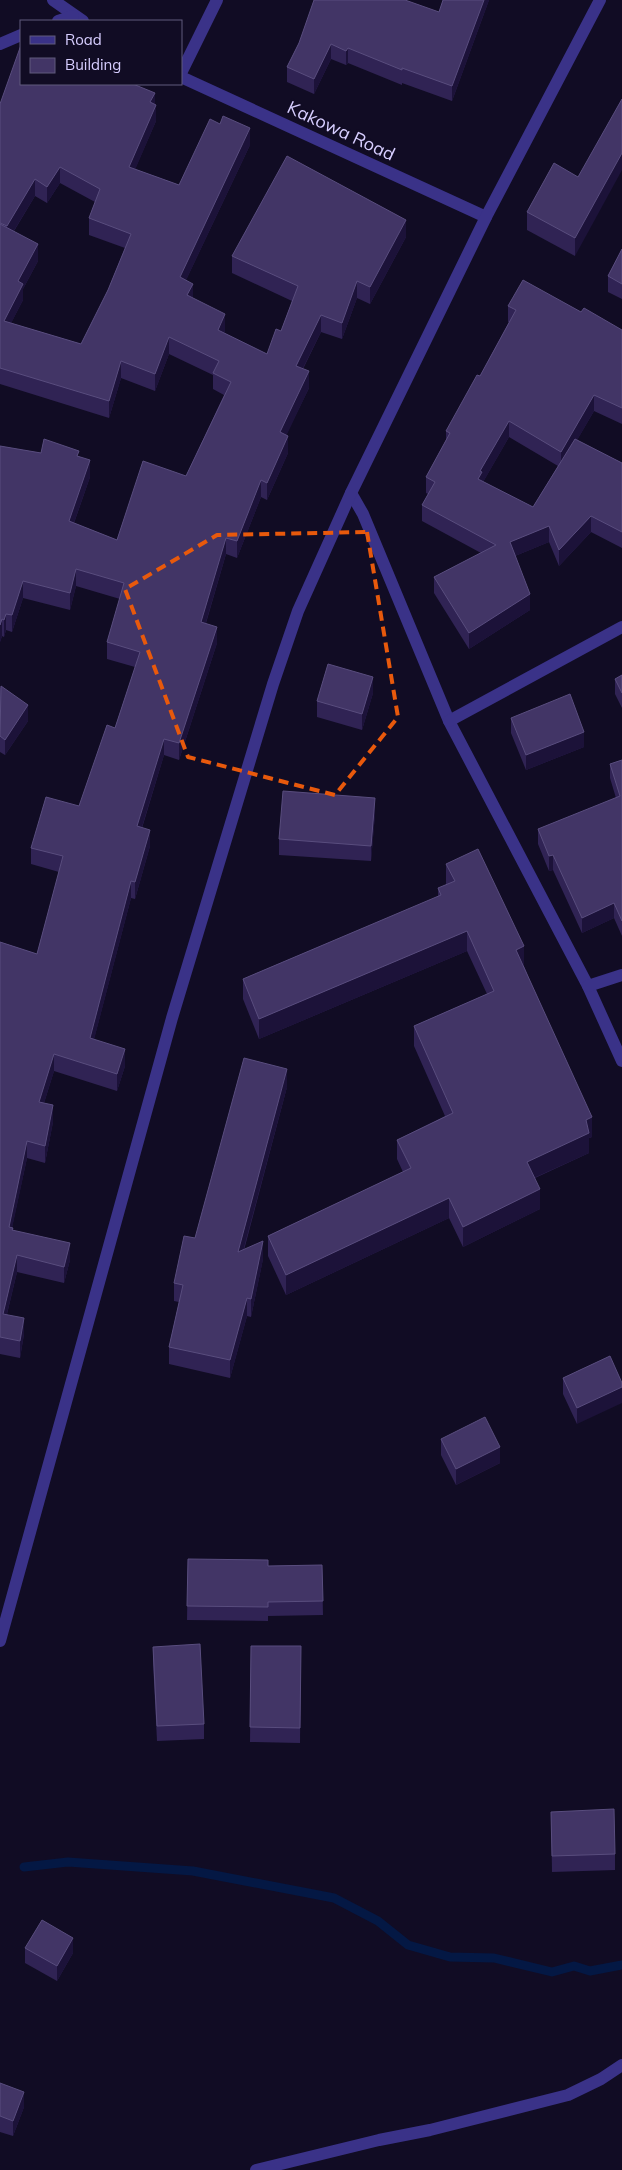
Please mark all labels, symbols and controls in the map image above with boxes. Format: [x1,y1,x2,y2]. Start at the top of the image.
legend [20,20,182,85]
text: Road [65,30,102,49]
text: Building [65,55,121,74]
street label: Kakowa Road [284,96,399,166]

